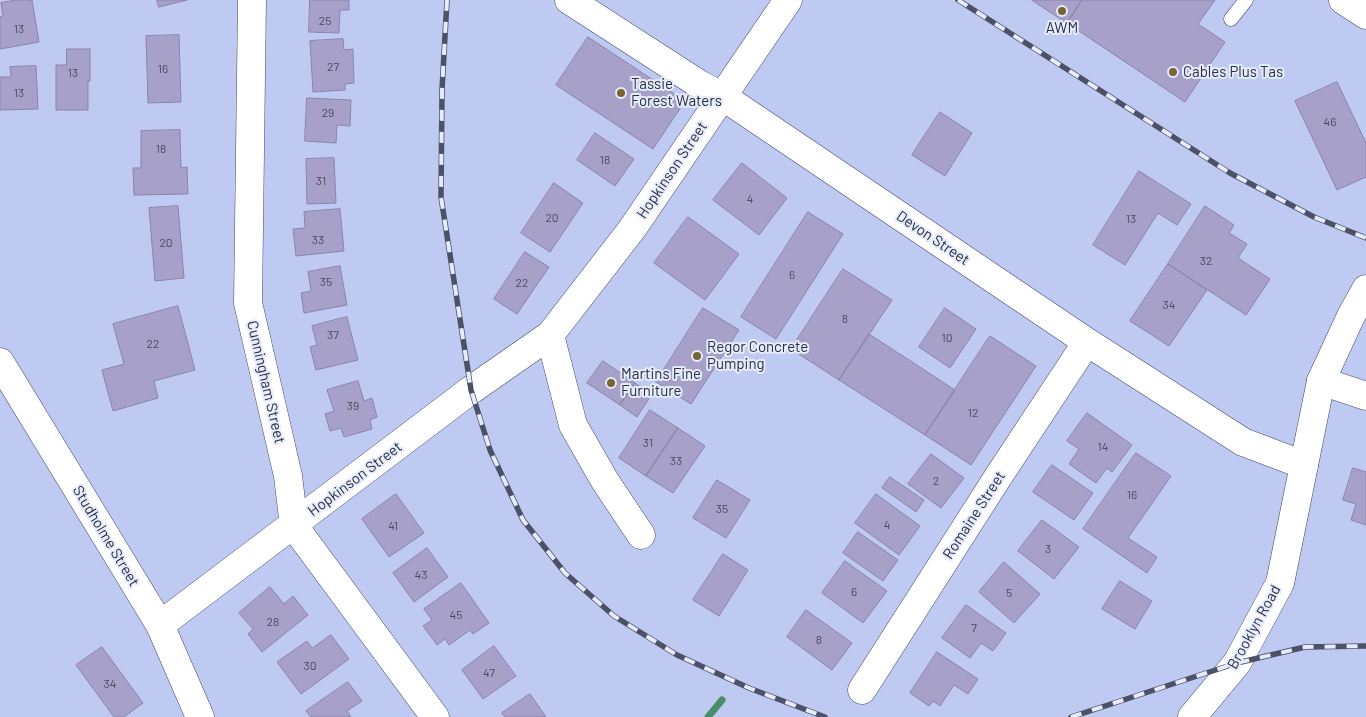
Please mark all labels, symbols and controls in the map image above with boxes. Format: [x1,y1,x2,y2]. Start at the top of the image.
marker: AWM [1056,5,1068,17]
house number: 25 [319,14,331,28]
place label: AWM [1046,19,1078,37]
house number: 13 [14,22,24,36]
house number: 27 [327,60,339,74]
house number: 16 [158,62,168,76]
place label: Cables Plus Tas [1183,63,1283,81]
house number: 13 [68,66,78,80]
marker: Cables Plus Tas [1167,66,1179,78]
place label: Tassie Forest Waters [631,75,722,110]
house number: 13 [14,86,24,100]
marker: Tassie Forest Waters [615,87,627,99]
house number: 29 [322,106,334,120]
house number: 46 [1324,115,1336,129]
street label: Hopkinson Street [633,118,711,222]
house number: 18 [156,142,166,156]
house number: 18 [600,153,610,167]
house number: 31 [316,174,326,188]
house number: 4 [747,192,753,206]
street label: Devon Street [893,207,973,269]
house number: 20 [545,211,559,225]
house number: 13 [1126,212,1136,226]
house number: 33 [312,233,324,247]
house number: 20 [159,236,173,250]
house number: 32 [1200,254,1212,268]
house number: 6 [789,268,795,282]
house number: 35 [320,275,332,289]
house number: 22 [516,276,528,290]
house number: 34 [1163,298,1175,312]
house number: 8 [842,312,848,326]
street label: Cunningham Street [243,319,289,445]
house number: 37 [327,328,339,342]
house number: 10 [942,331,952,345]
house number: 22 [147,337,159,351]
place label: Regor Concrete Pumping [707,338,808,373]
marker: Regor Concrete Pumping [691,350,703,362]
place label: Martins Fine Furniture [621,365,701,400]
marker: Martins Fine Furniture [605,377,617,389]
house number: 39 [347,399,359,413]
house number: 12 [968,406,978,420]
house number: 31 [643,436,653,450]
street label: Hopkinson Street [304,438,406,520]
house number: 14 [1098,440,1108,454]
house number: 33 [670,454,682,468]
street label: Romaine Street [939,468,1009,562]
house number: 2 [933,474,939,488]
street label: Studholme Street [69,482,143,590]
house number: 16 [1127,488,1137,502]
house number: 35 [716,502,728,516]
house number: 4 [884,518,890,532]
house number: 41 [388,519,398,533]
house number: 3 [1045,542,1051,556]
house number: 43 [415,568,427,582]
street label: Brooklyn Road [1224,582,1284,672]
house number: 6 [851,585,857,599]
house number: 5 [1006,586,1012,600]
house number: 45 [450,608,462,622]
house number: 28 [267,615,279,629]
house number: 7 [971,621,977,635]
house number: 8 [816,633,822,647]
house number: 30 [304,659,316,673]
house number: 47 [483,666,495,680]
house number: 34 [104,677,116,691]

